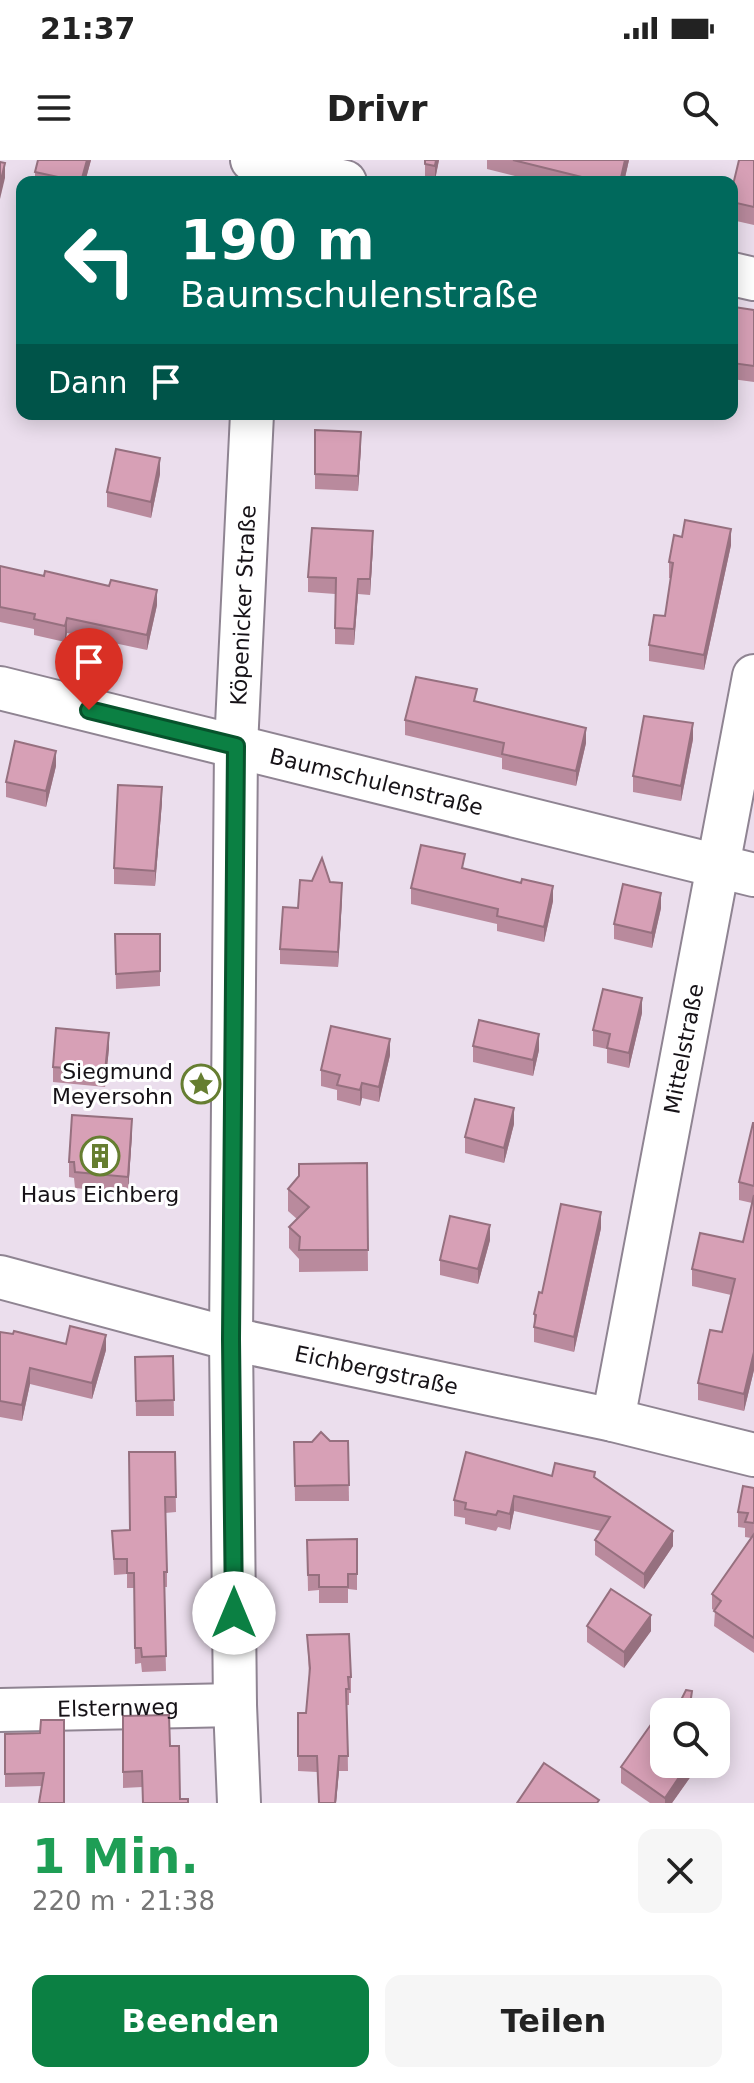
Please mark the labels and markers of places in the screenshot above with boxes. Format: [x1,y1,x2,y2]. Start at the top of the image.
pin [55,628,123,710]
place label: Siegmund Meyersohn [52,1059,173,1109]
place icon: Siegmund Meyersohn [180,1063,222,1105]
building icon: Haus Eichberg [79,1135,121,1177]
place label: Haus Eichberg [21,1182,179,1207]

